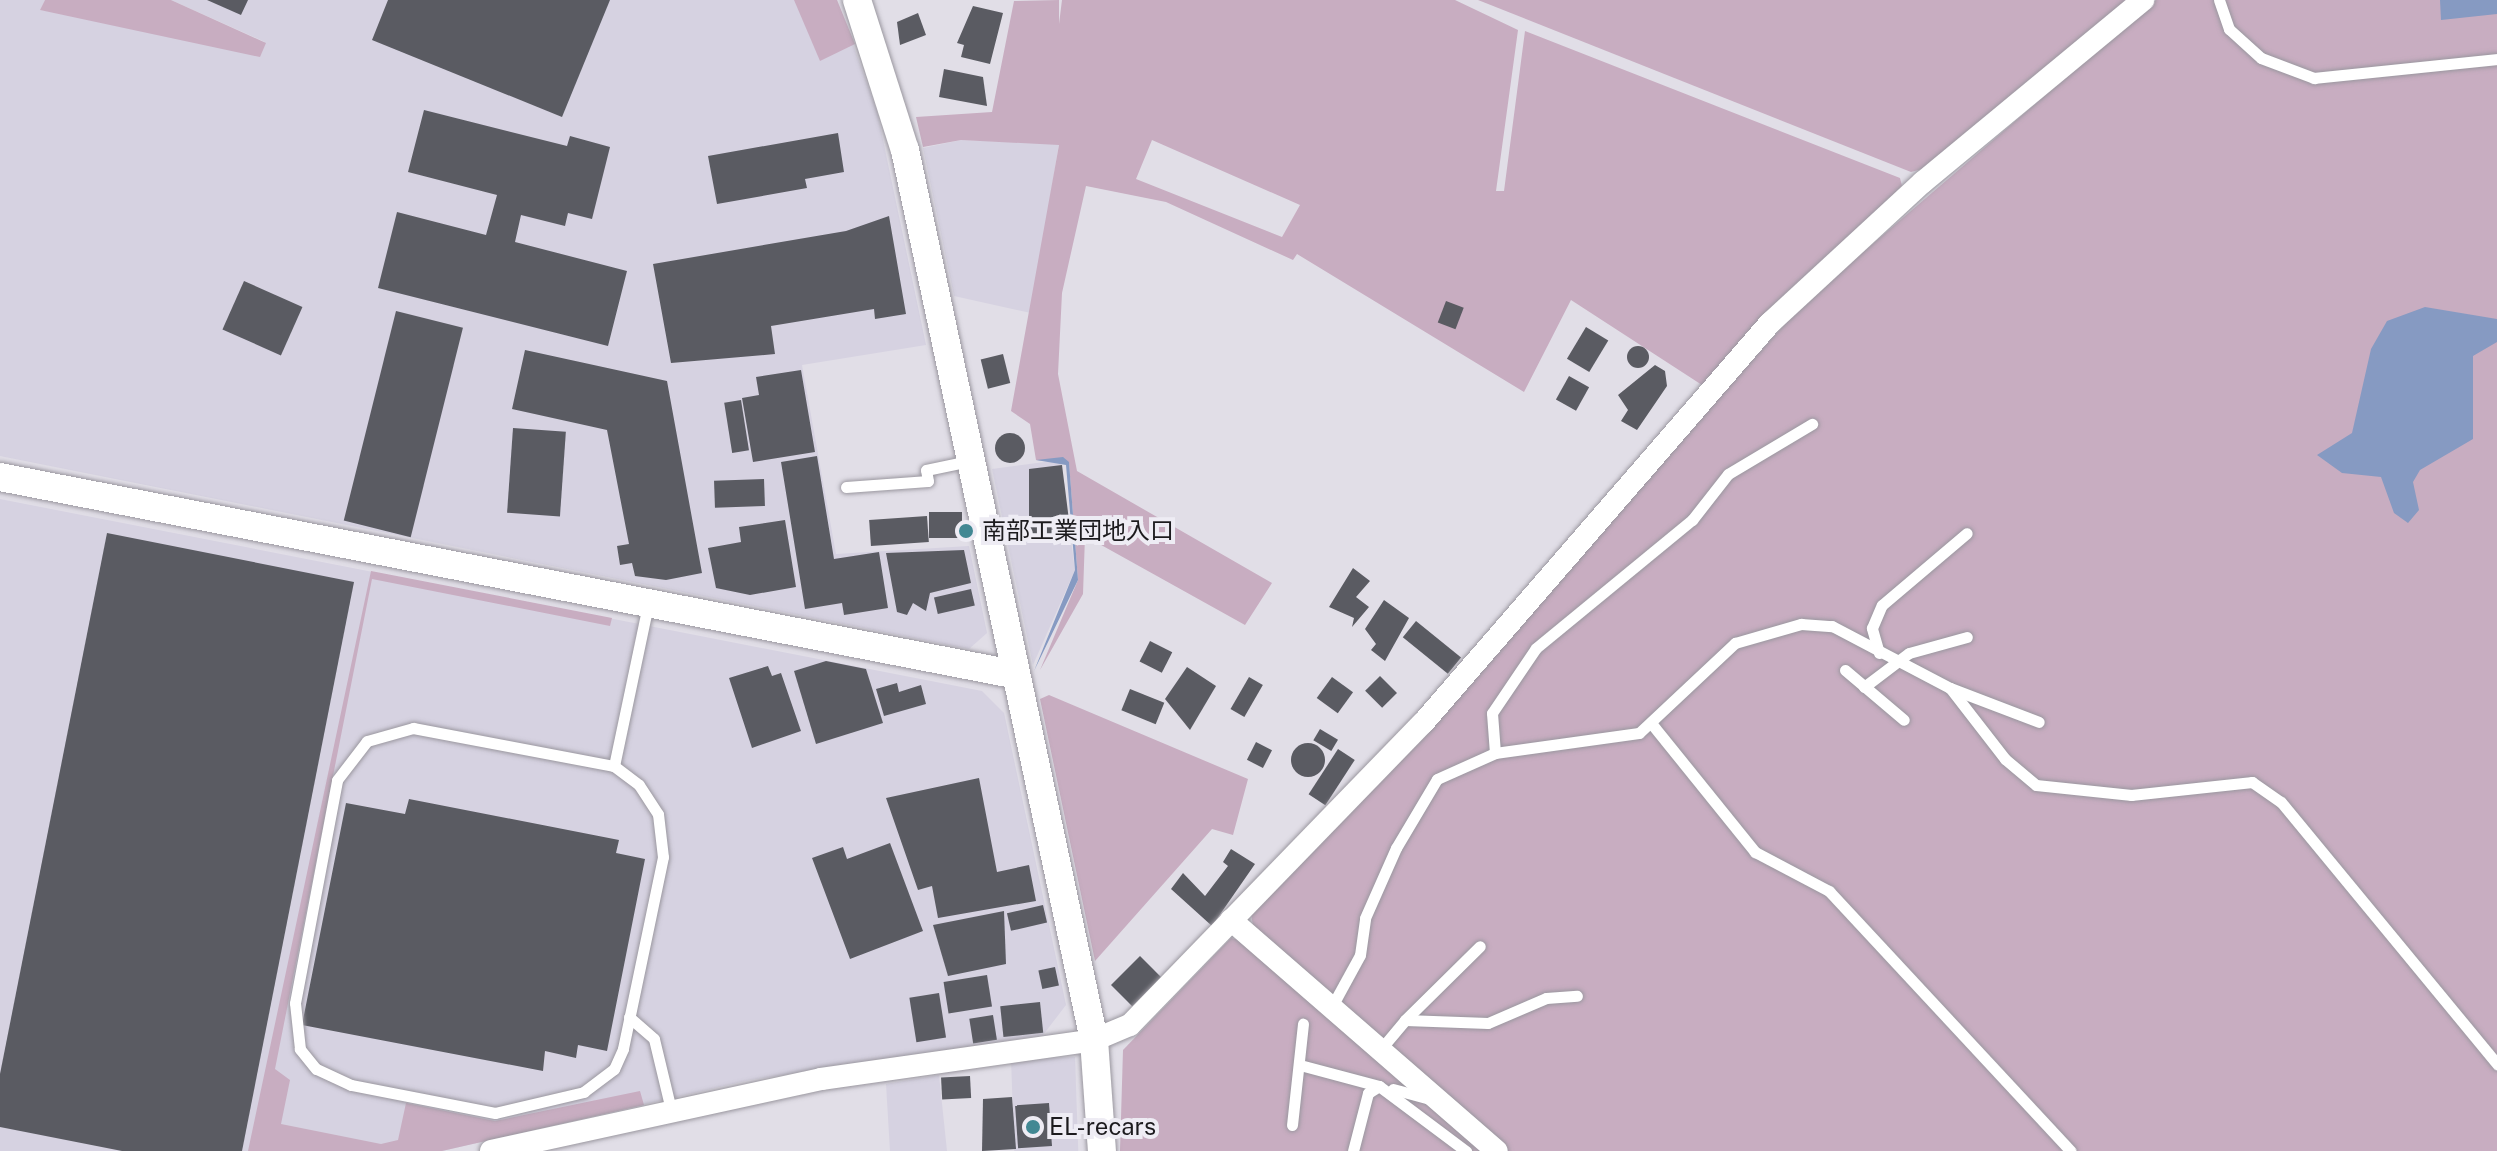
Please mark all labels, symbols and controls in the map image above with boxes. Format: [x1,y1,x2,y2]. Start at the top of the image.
place label: 南部工業団地入口 [982,517,1174,545]
marker: 南部工業団地入口 [957,522,975,540]
place label: EL-recars [1049,1113,1156,1141]
marker: EL-recars [1024,1118,1042,1136]

